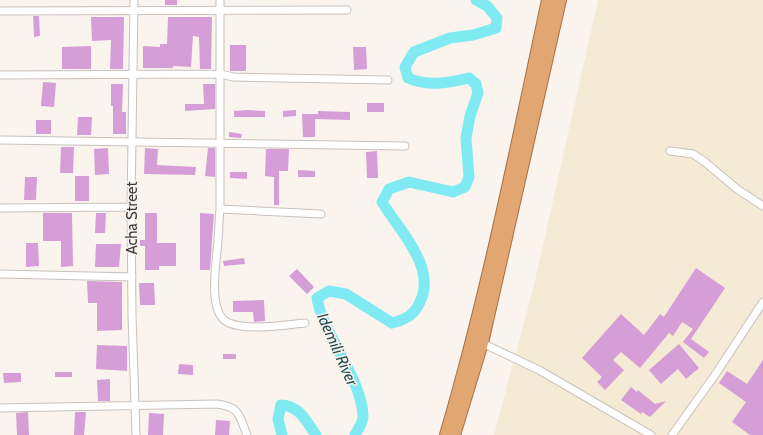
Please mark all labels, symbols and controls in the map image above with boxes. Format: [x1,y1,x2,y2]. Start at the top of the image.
street label: Acha Street [123,181,141,255]
water label: Idemili River [313,310,362,390]

